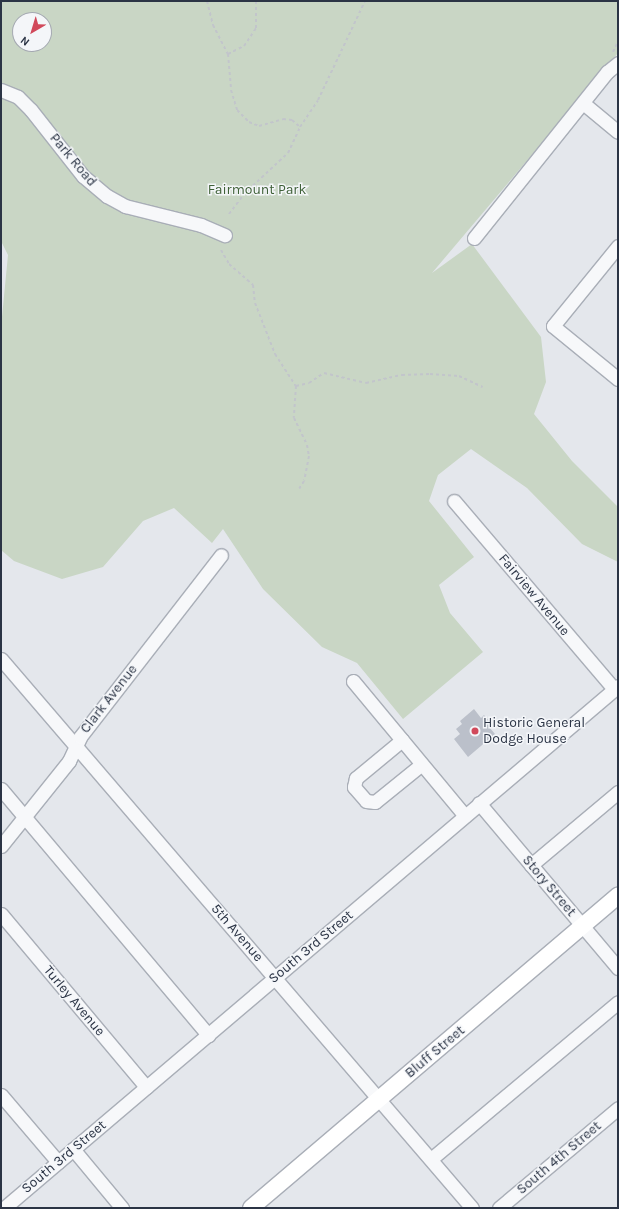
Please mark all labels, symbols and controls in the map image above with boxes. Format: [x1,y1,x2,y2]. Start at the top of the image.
north arrow [12,12,52,52]
text: N [18,34,32,49]
street label: Park Road [46,130,100,190]
park label: Fairmount Park [208,182,306,198]
street label: Fairview Avenue [495,551,573,639]
street label: Clark Avenue [77,661,141,737]
place label: Historic General Dodge House [483,715,585,748]
marker: Historic General Dodge House [470,726,480,736]
street label: Story Street [519,852,579,920]
street label: 5th Avenue [207,901,267,965]
street label: South 3rd Street [265,907,357,987]
street label: Turley Avenue [40,962,108,1040]
street label: Bluff Street [402,1022,468,1082]
street label: South 3rd Street [18,1117,110,1197]
street label: South 4th Street [513,1118,605,1198]

